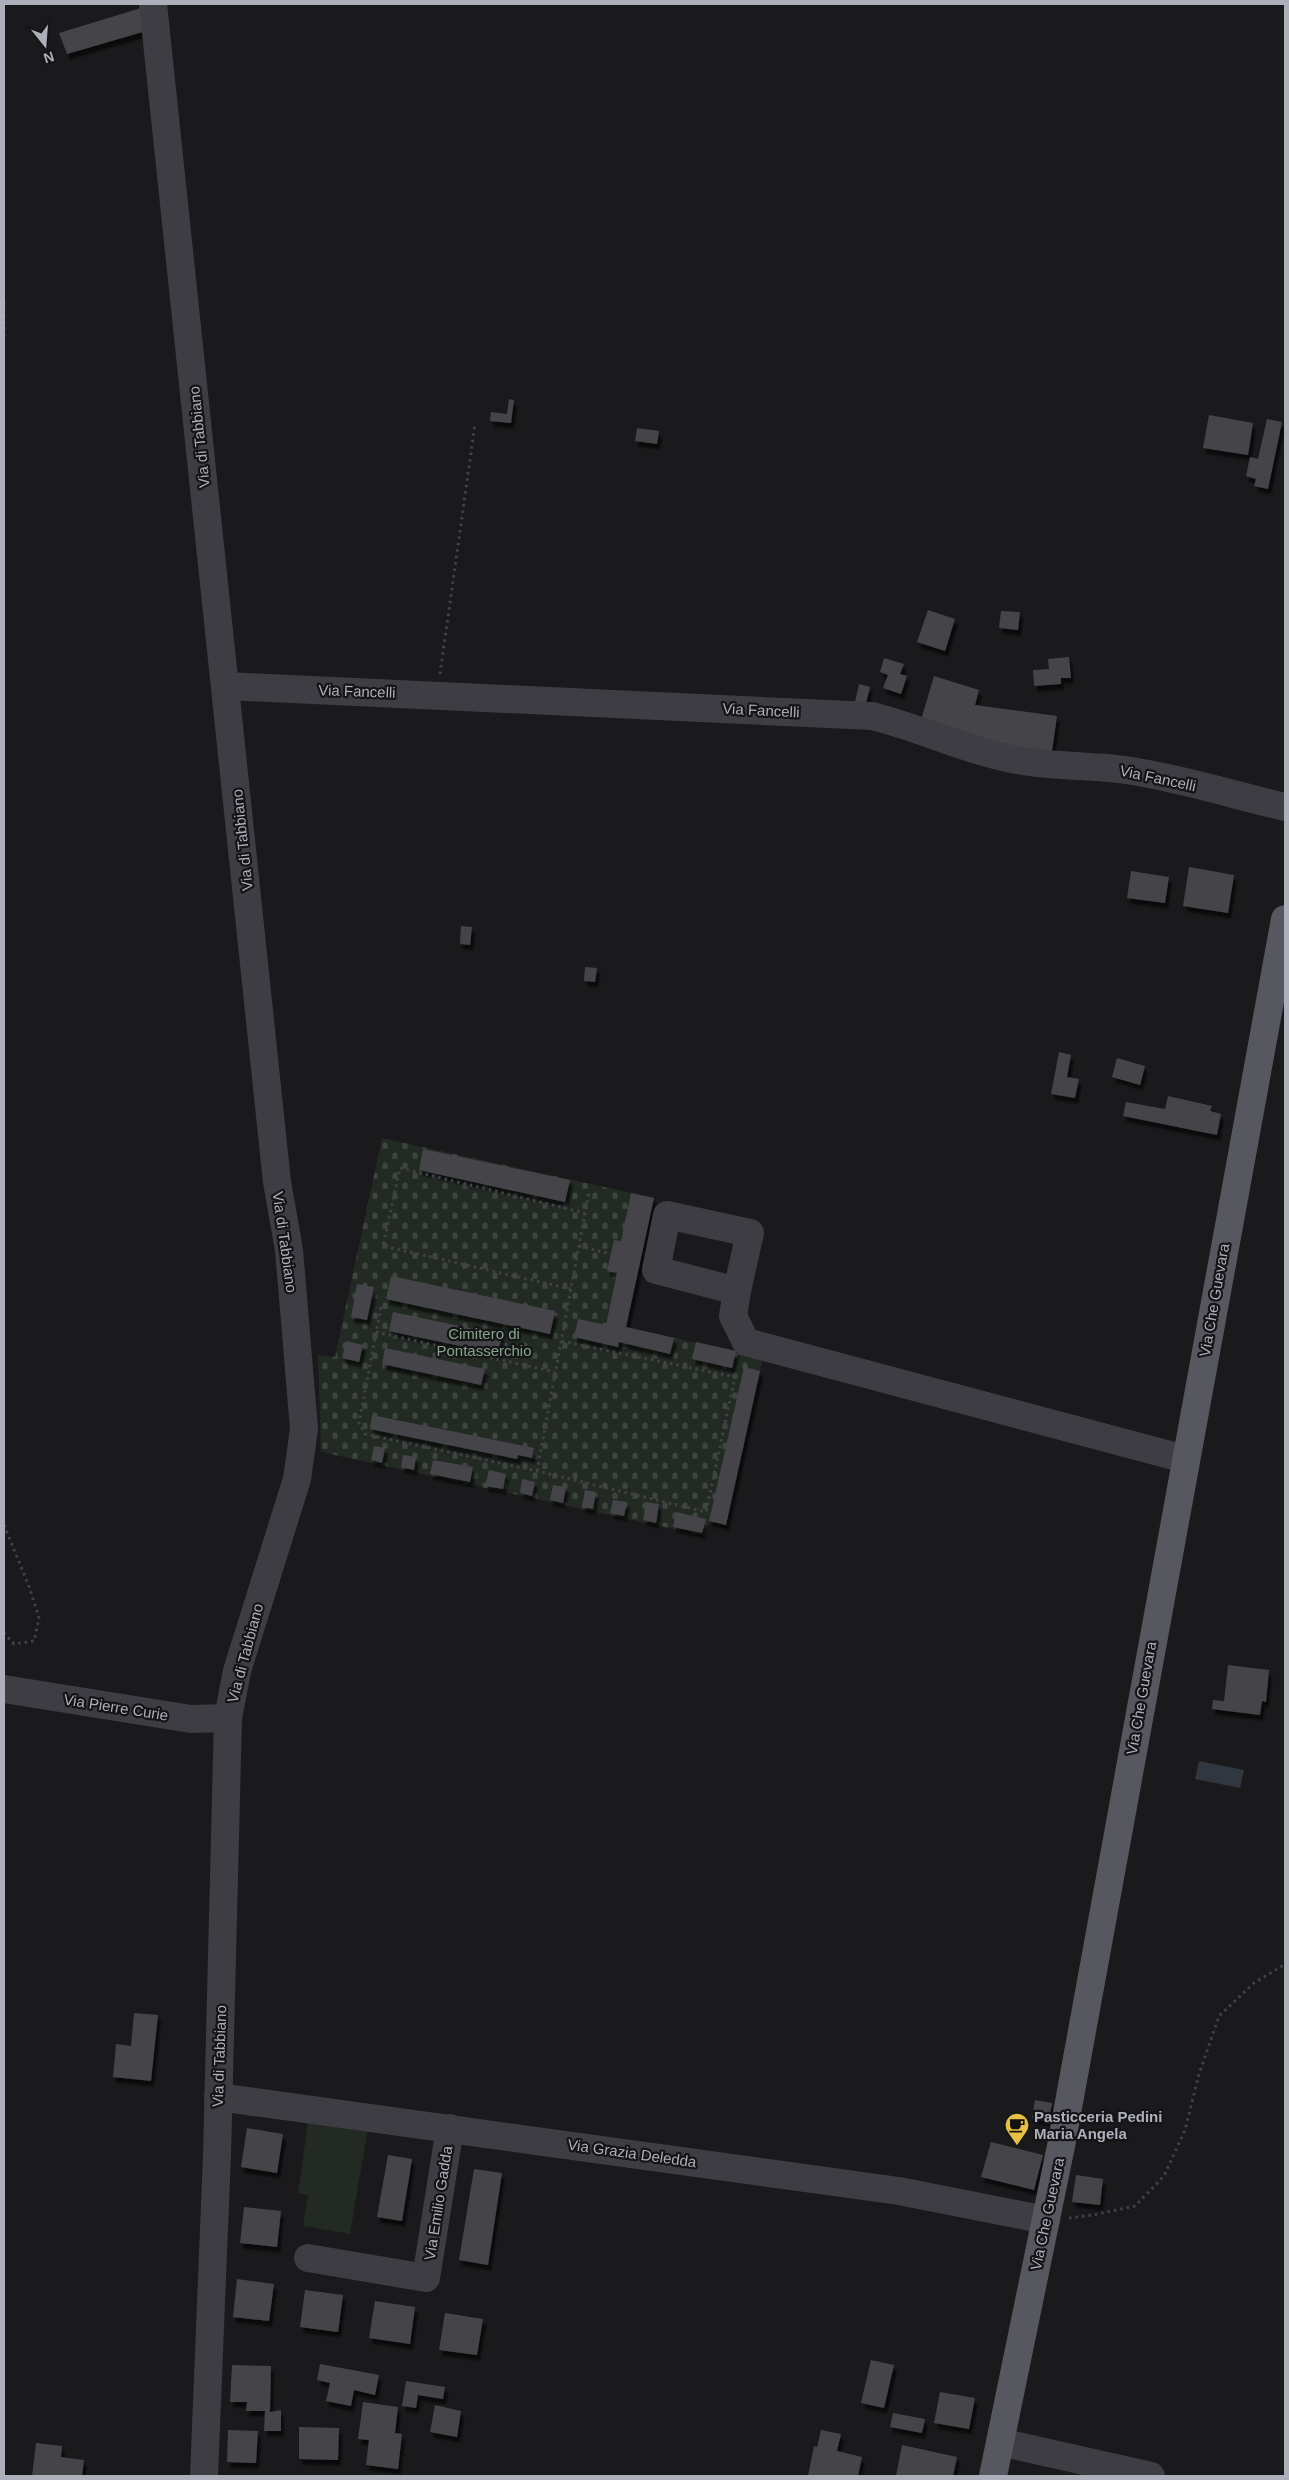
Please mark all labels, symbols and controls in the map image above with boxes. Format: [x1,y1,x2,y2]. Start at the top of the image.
north arrow [20,20,70,70]
text: N [42,48,56,67]
street label: Via di Tabbiano [185,385,213,489]
street label: Via Fancelli [318,681,396,701]
street label: Via Fancelli [722,699,800,721]
street label: Via Fancelli [1118,762,1198,794]
street label: Via di Tabbiano [228,788,256,892]
street label: Via di Tabbiano [269,1190,301,1294]
street label: Via Che Guevara [1196,1241,1232,1358]
park label: Cimitero di Pontasserchio [436,1325,532,1359]
street label: Via di Tabbiano [224,1602,266,1704]
street label: Via Che Guevara [1123,1639,1159,1756]
street label: Via Pierre Curie [63,1690,169,1724]
street label: Via di Tabbiano [209,2005,229,2107]
place label: Pasticceria Pedini Maria Angela [1034,2108,1162,2142]
cafe icon: Pasticceria Pedini Maria Angela [1004,2112,1030,2146]
street label: Via Grazia Deledda [567,2136,698,2171]
street label: Via Emilio Gadda [421,2144,456,2261]
street label: Via Che Guevara [1027,2155,1067,2272]

